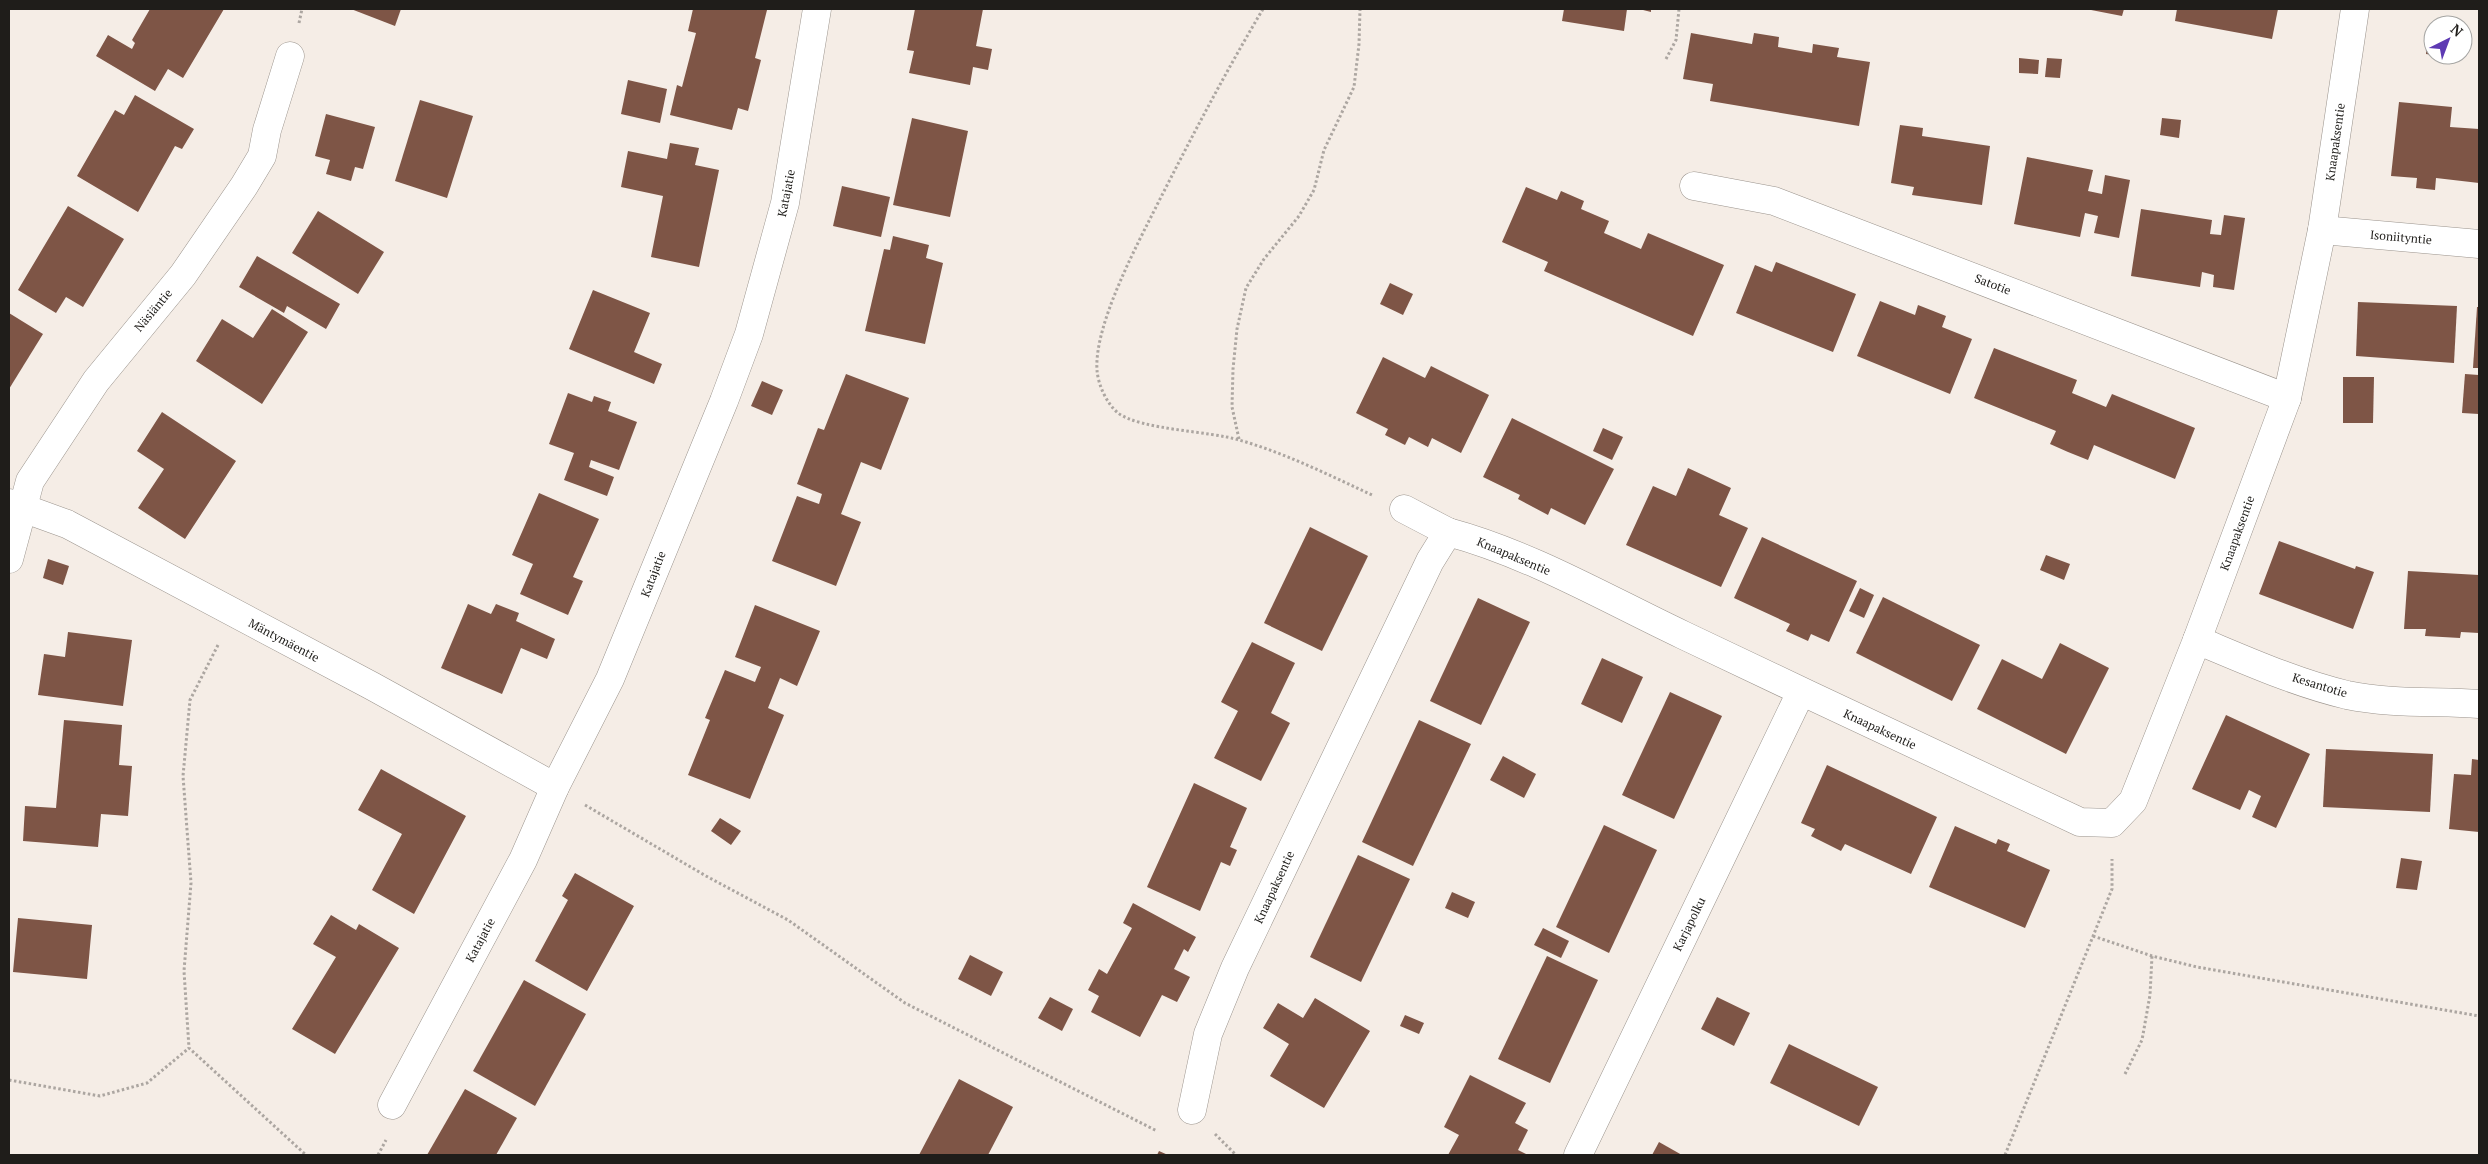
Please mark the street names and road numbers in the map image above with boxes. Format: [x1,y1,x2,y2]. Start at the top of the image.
street label: Knaapaksentie [2322,102,2348,182]
street label: Katajatie [774,168,798,218]
street label: Isoniityntie [2369,227,2433,247]
street label: Satotie [1973,270,2013,298]
street label: Näsiäntie [131,286,175,334]
street label: Knaapaksentie [2217,494,2257,572]
street label: Knaapaksentie [1475,534,1553,578]
street label: Katajatie [637,549,669,599]
street label: Mäntymäentie [246,615,322,665]
street label: Kesantotie [2291,670,2349,700]
street label: Knaapaksentie [1841,706,1919,752]
street label: Knaapaksentie [1251,848,1297,926]
street label: Karjapolku [1670,895,1709,953]
street label: Katajatie [462,915,498,965]

